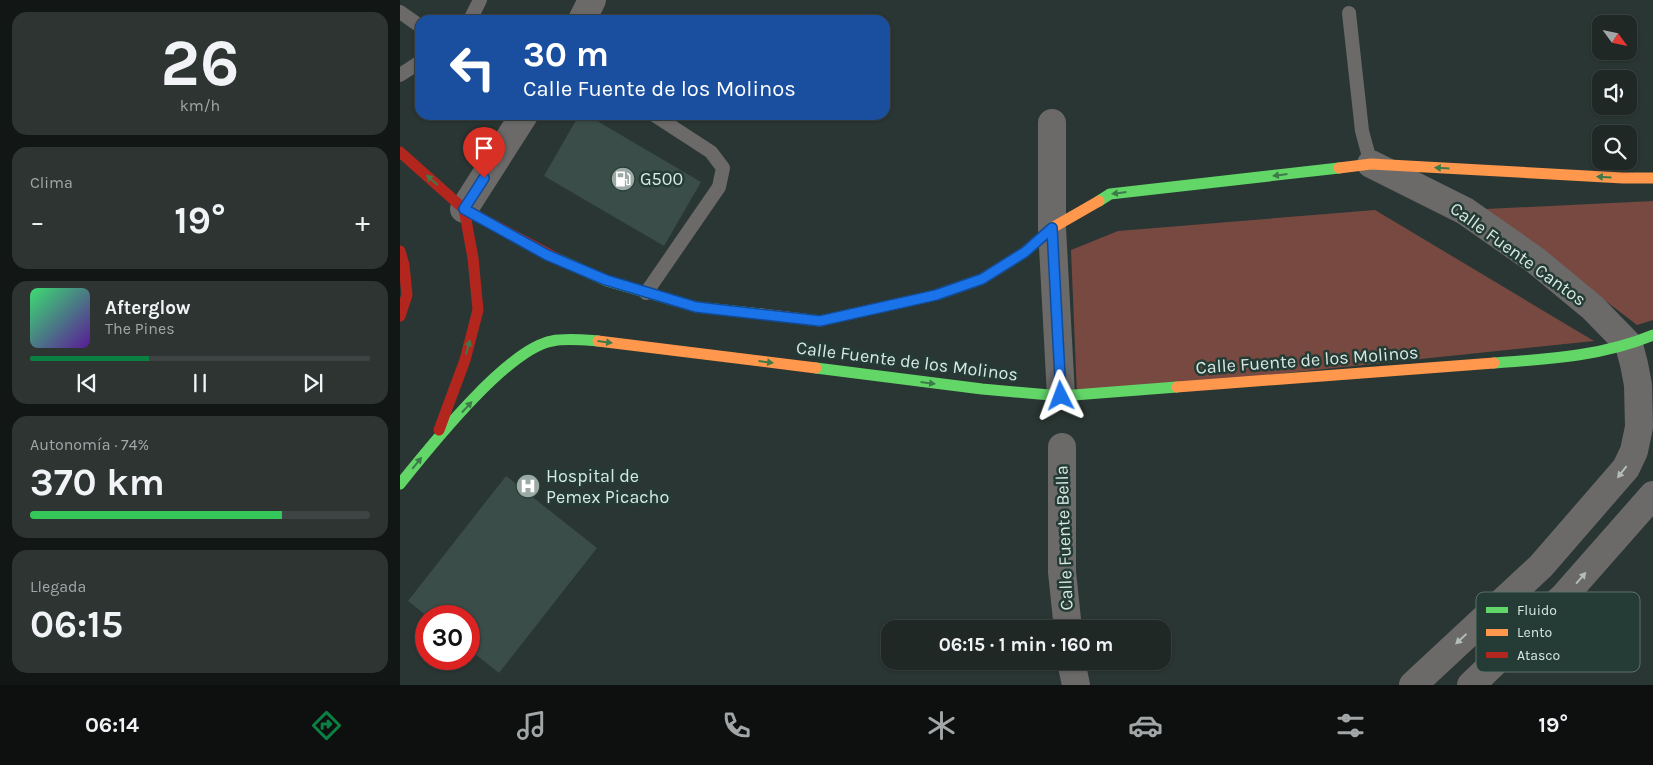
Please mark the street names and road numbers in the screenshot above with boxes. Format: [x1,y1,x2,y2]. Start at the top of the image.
street label: Calle Fuente Cantos [1446,197,1590,311]
street label: Calle Fuente de los Molinos [795,336,1019,386]
street label: Calle Fuente de los Molinos [1195,341,1419,379]
street label: Calle Fuente Bella [1050,465,1078,611]

